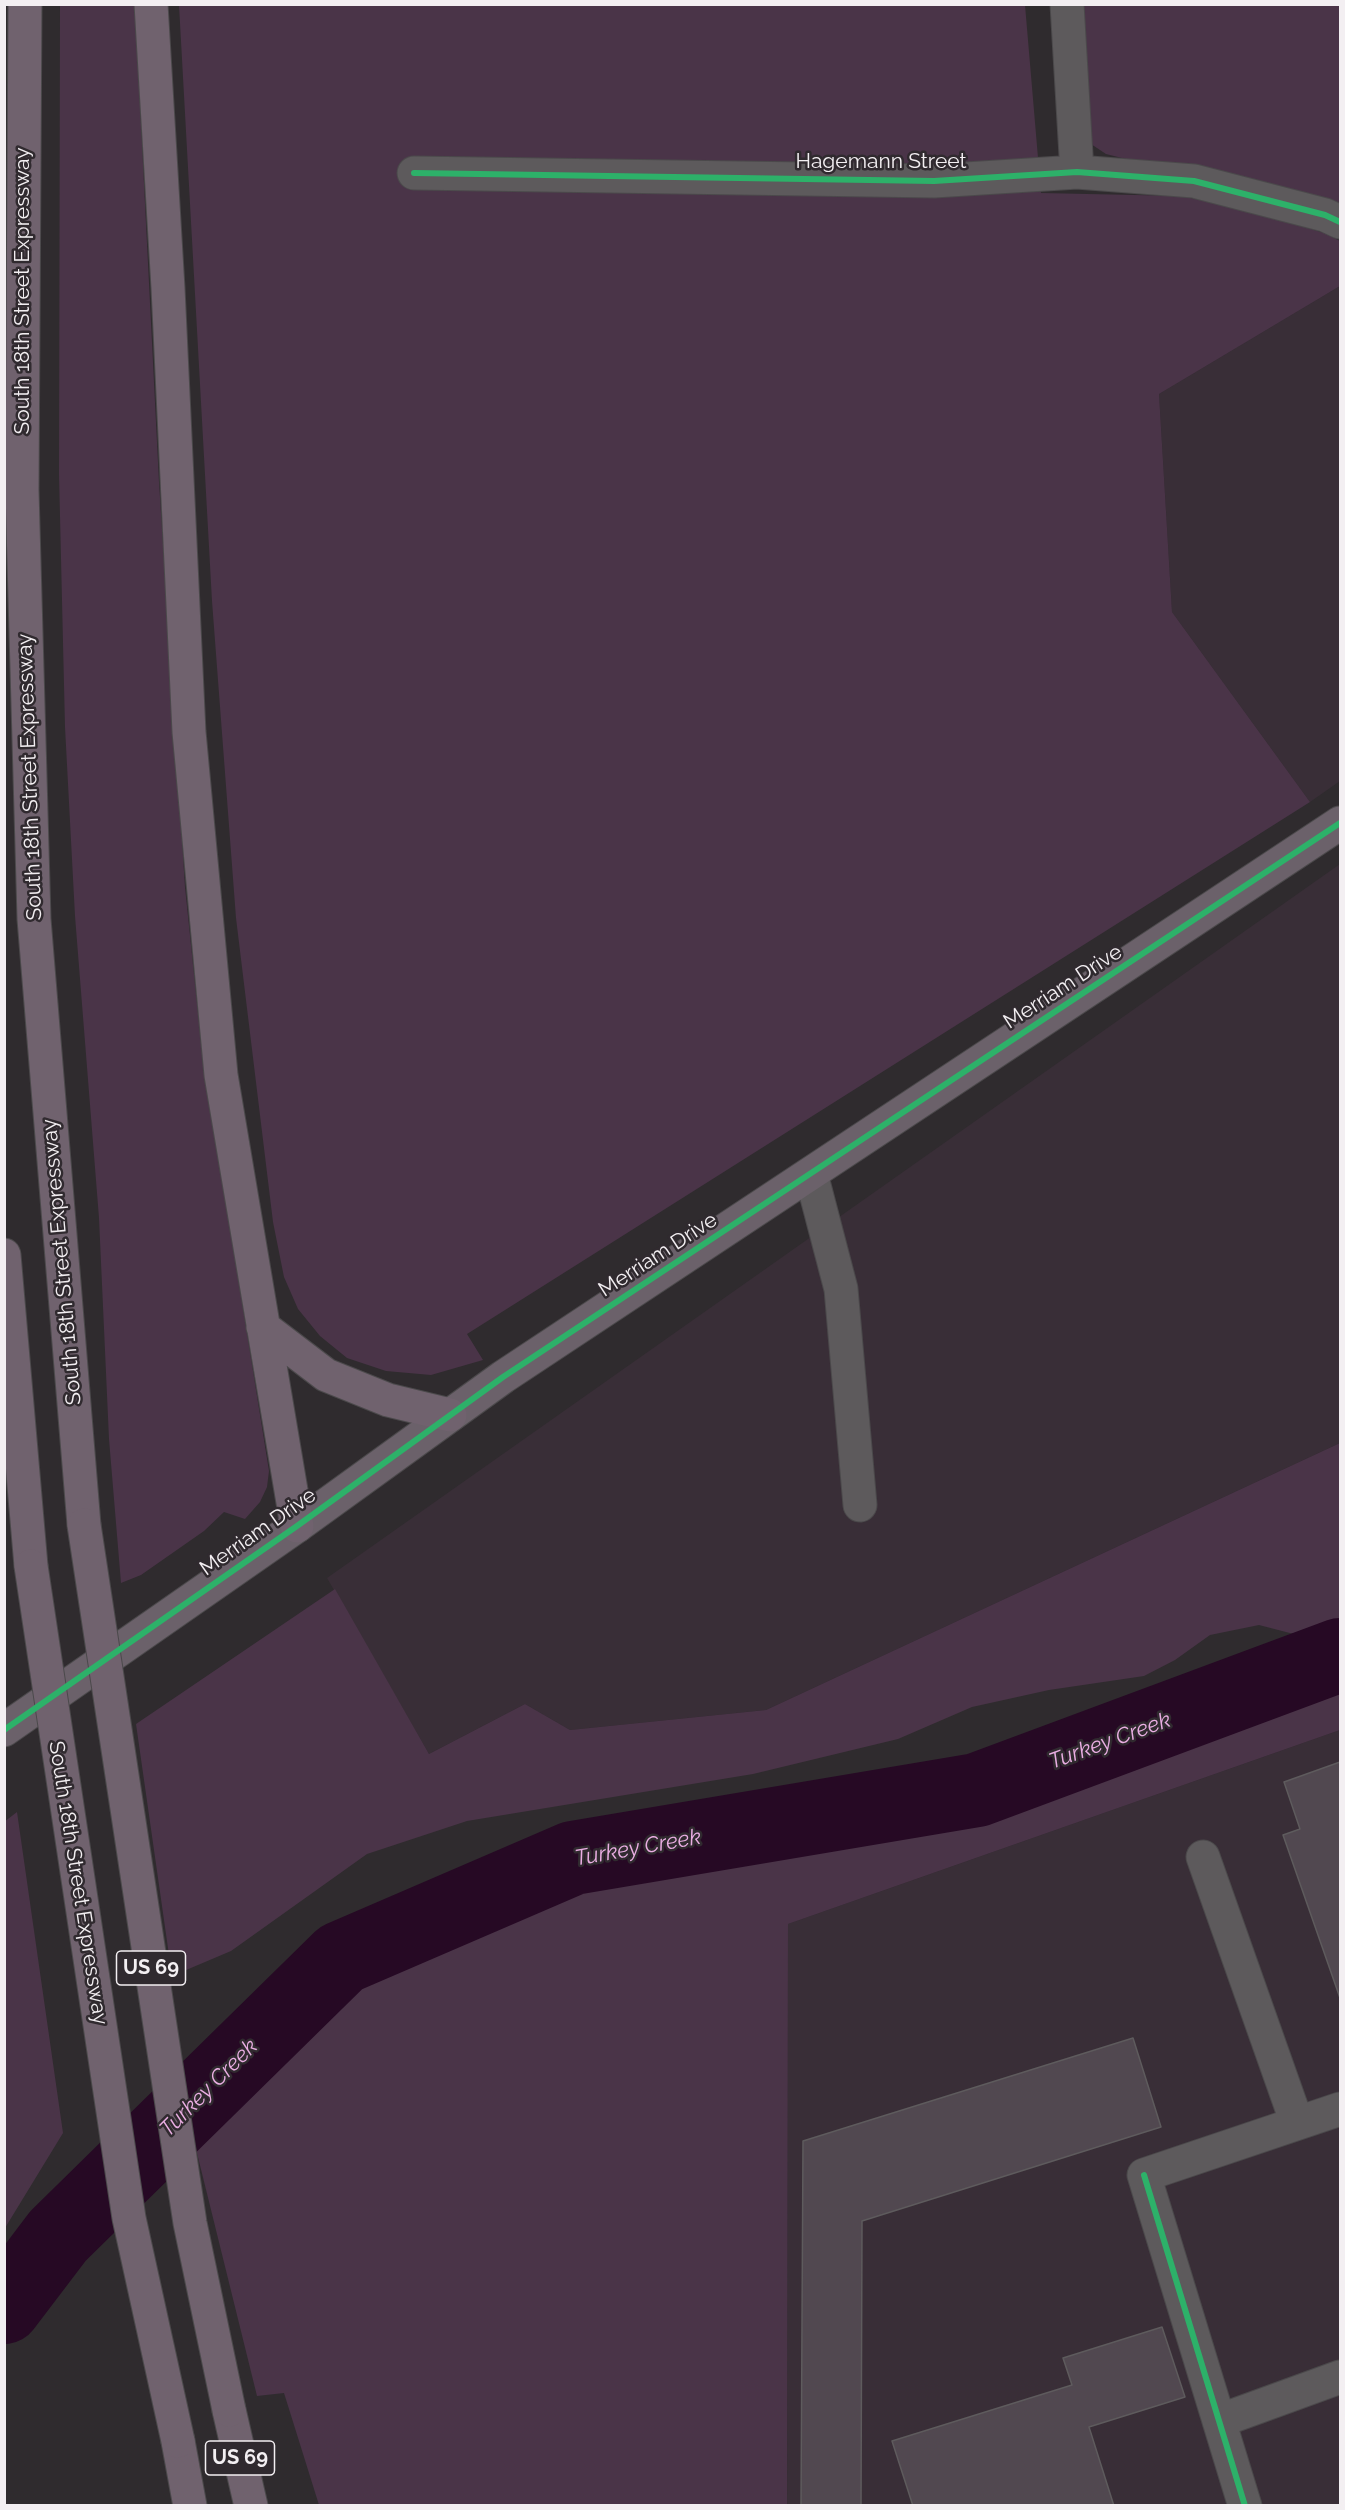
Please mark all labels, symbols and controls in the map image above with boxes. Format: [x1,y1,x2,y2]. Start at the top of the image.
street label: South 18th Street Expressway [10,147,36,435]
street label: Hagemann Street [796,149,966,175]
street label: South 18th Street Expressway [12,633,48,921]
street label: Merriam Drive [999,939,1127,1035]
street label: South 18th Street Expressway [37,1118,87,1406]
street label: Merriam Drive [594,1207,722,1303]
street label: Merriam Drive [195,1483,321,1581]
water label: Turkey Creek [1046,1707,1174,1775]
street label: South 18th Street Expressway [43,1739,113,2027]
water label: Turkey Creek [573,1824,703,1872]
road number: US 69 [116,1951,186,1985]
water label: Turkey Creek [155,2034,263,2142]
road number: US 69 [206,2441,274,2475]

